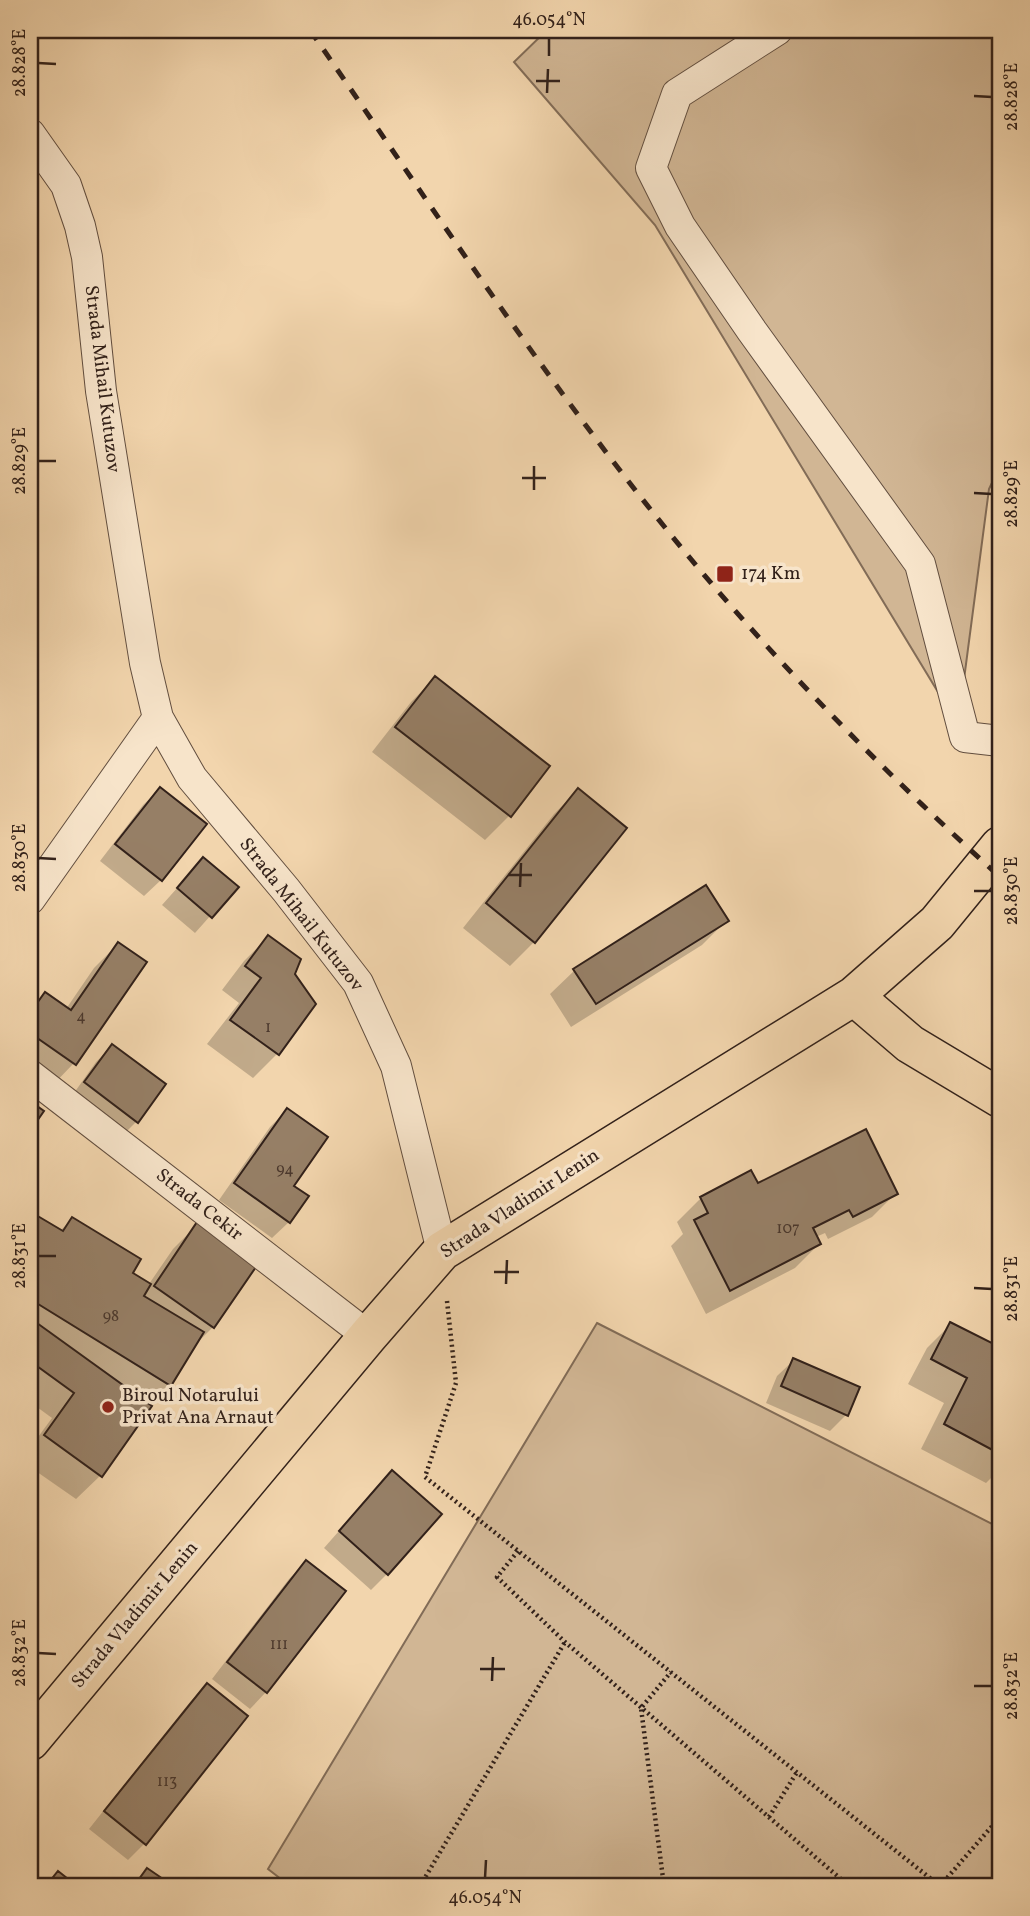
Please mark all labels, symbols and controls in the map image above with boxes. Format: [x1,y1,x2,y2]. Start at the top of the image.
text: 46.054°N [512,8,586,33]
text: 28.828°E [8,29,33,97]
text: 28.828°E [1000,63,1025,131]
street label: Strada Mihail Kutuzov [78,284,126,474]
text: 28.829°E [8,427,33,495]
text: 28.829°E [1000,460,1025,528]
place label: 174 Km [741,561,801,587]
marker: 174 Km [715,564,735,584]
text: 28.830°E [8,823,33,893]
street label: Strada Mihail Kutuzov [233,833,369,997]
text: 28.830°E [1000,856,1025,926]
house number: 4 [76,1006,86,1028]
house number: 1 [265,1017,271,1039]
street label: Strada Vladimir Lenin [435,1143,605,1265]
house number: 94 [276,1159,294,1181]
street label: Strada Cekir [150,1163,248,1247]
house number: 107 [776,1218,800,1240]
text: 28.831°E [8,1223,33,1289]
text: 28.831°E [1000,1256,1025,1322]
house number: 98 [103,1306,119,1328]
place label: Biroul Notarului Privat Ana Arnaut [122,1383,274,1431]
marker: Biroul Notarului Privat Ana Arnaut [100,1399,116,1415]
street label: Strada Vladimir Lenin [66,1536,204,1694]
text: 28.832°E [8,1619,33,1687]
house number: 111 [270,1634,288,1656]
text: 28.832°E [1000,1652,1025,1720]
house number: 113 [157,1771,177,1793]
text: 46.054°N [448,1886,522,1911]

